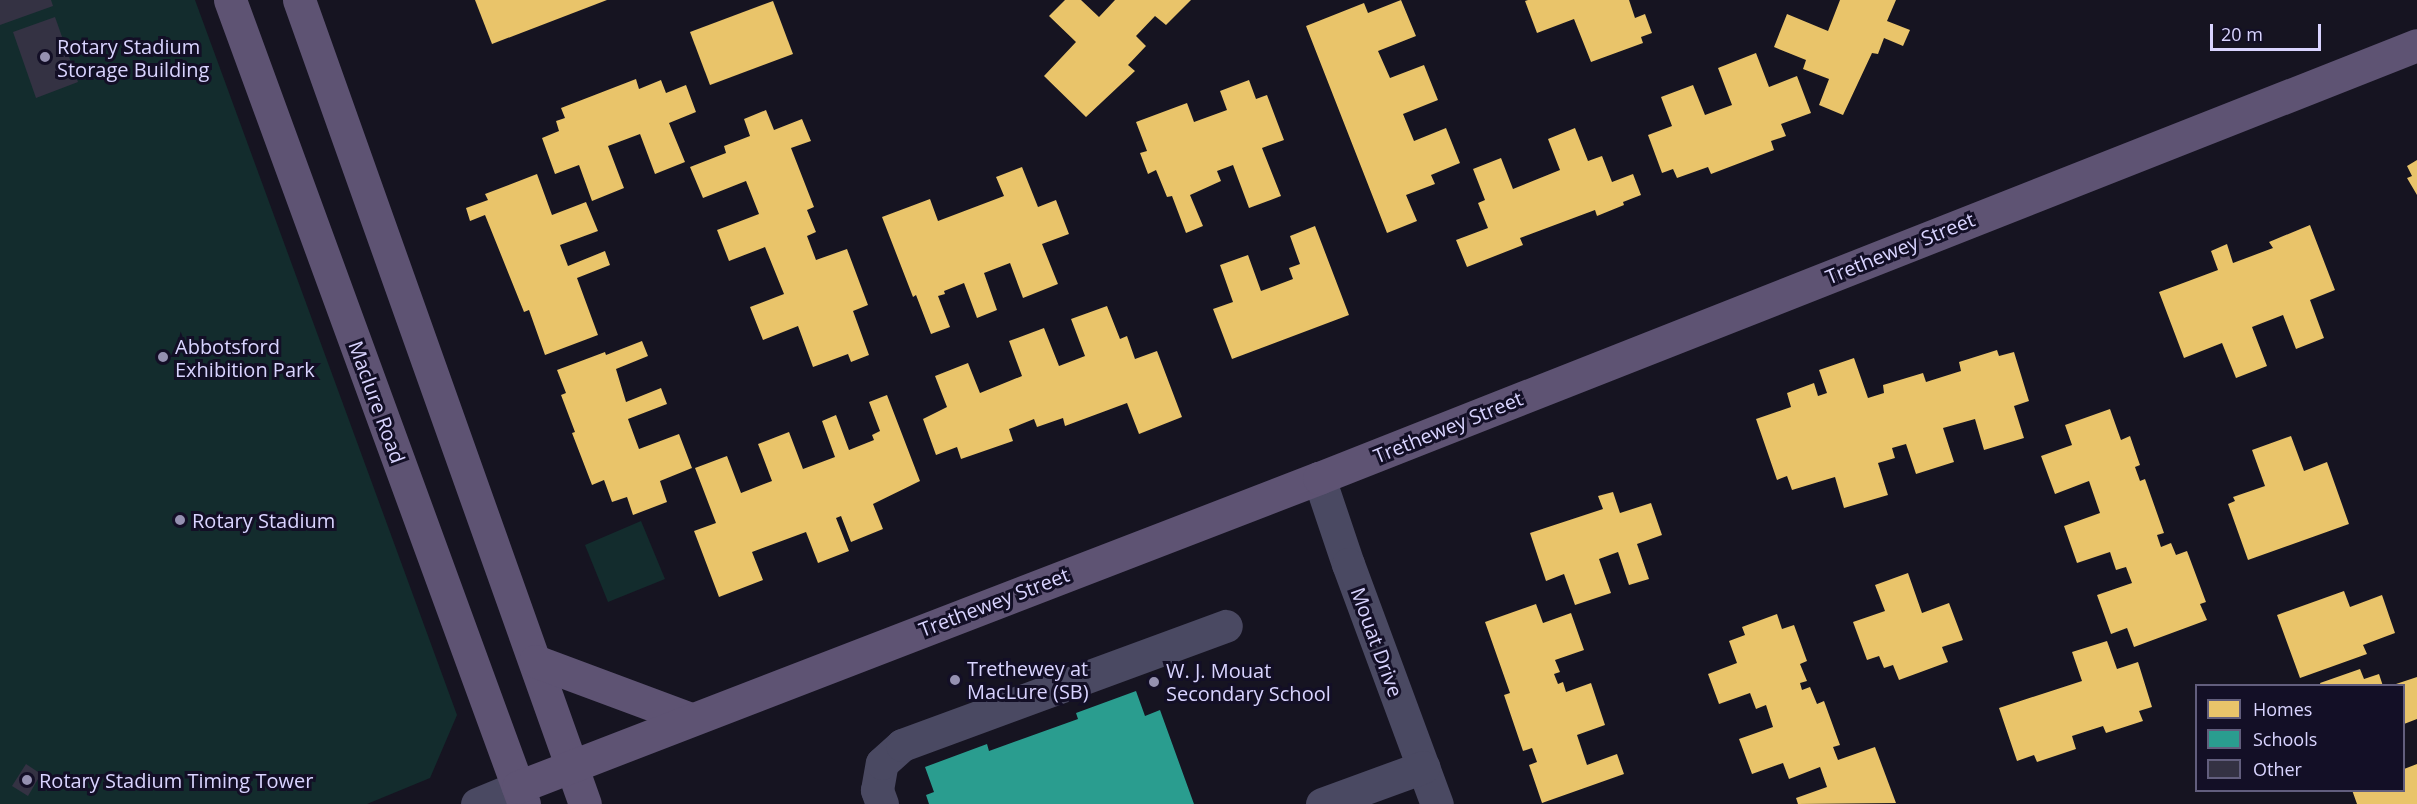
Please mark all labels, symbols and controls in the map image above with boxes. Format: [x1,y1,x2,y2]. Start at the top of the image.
scale bar [2213,12,2324,50]
text: 20 m [2221,22,2263,46]
place label: Rotary Stadium Storage Building [57,34,209,81]
marker: Rotary Stadium Storage Building [38,50,52,64]
street label: Trethewey Street [1822,207,1978,289]
place label: Abbotsford Exhibition Park [175,334,315,381]
street label: Maclure Road [344,338,410,466]
marker: Abbotsford Exhibition Park [156,350,170,364]
street label: Trethewey Street [1370,386,1526,468]
place label: Rotary Stadium [192,508,335,532]
marker: Rotary Stadium [173,513,187,527]
street label: Trethewey Street [916,562,1072,642]
street label: Mouat Drive [1346,584,1408,700]
place label: Trethewey at MacLure (SB) [967,656,1089,703]
place label: W. J. Mouat Secondary School [1166,658,1331,705]
marker: Trethewey at MacLure (SB) [948,673,962,687]
marker: W. J. Mouat Secondary School [1147,675,1161,689]
legend [2195,684,2405,792]
text: Homes [2253,697,2312,721]
text: Schools [2253,727,2317,751]
text: Other [2253,757,2302,781]
place label: Rotary Stadium Timing Tower [39,768,313,792]
marker: Rotary Stadium Timing Tower [20,773,34,787]

